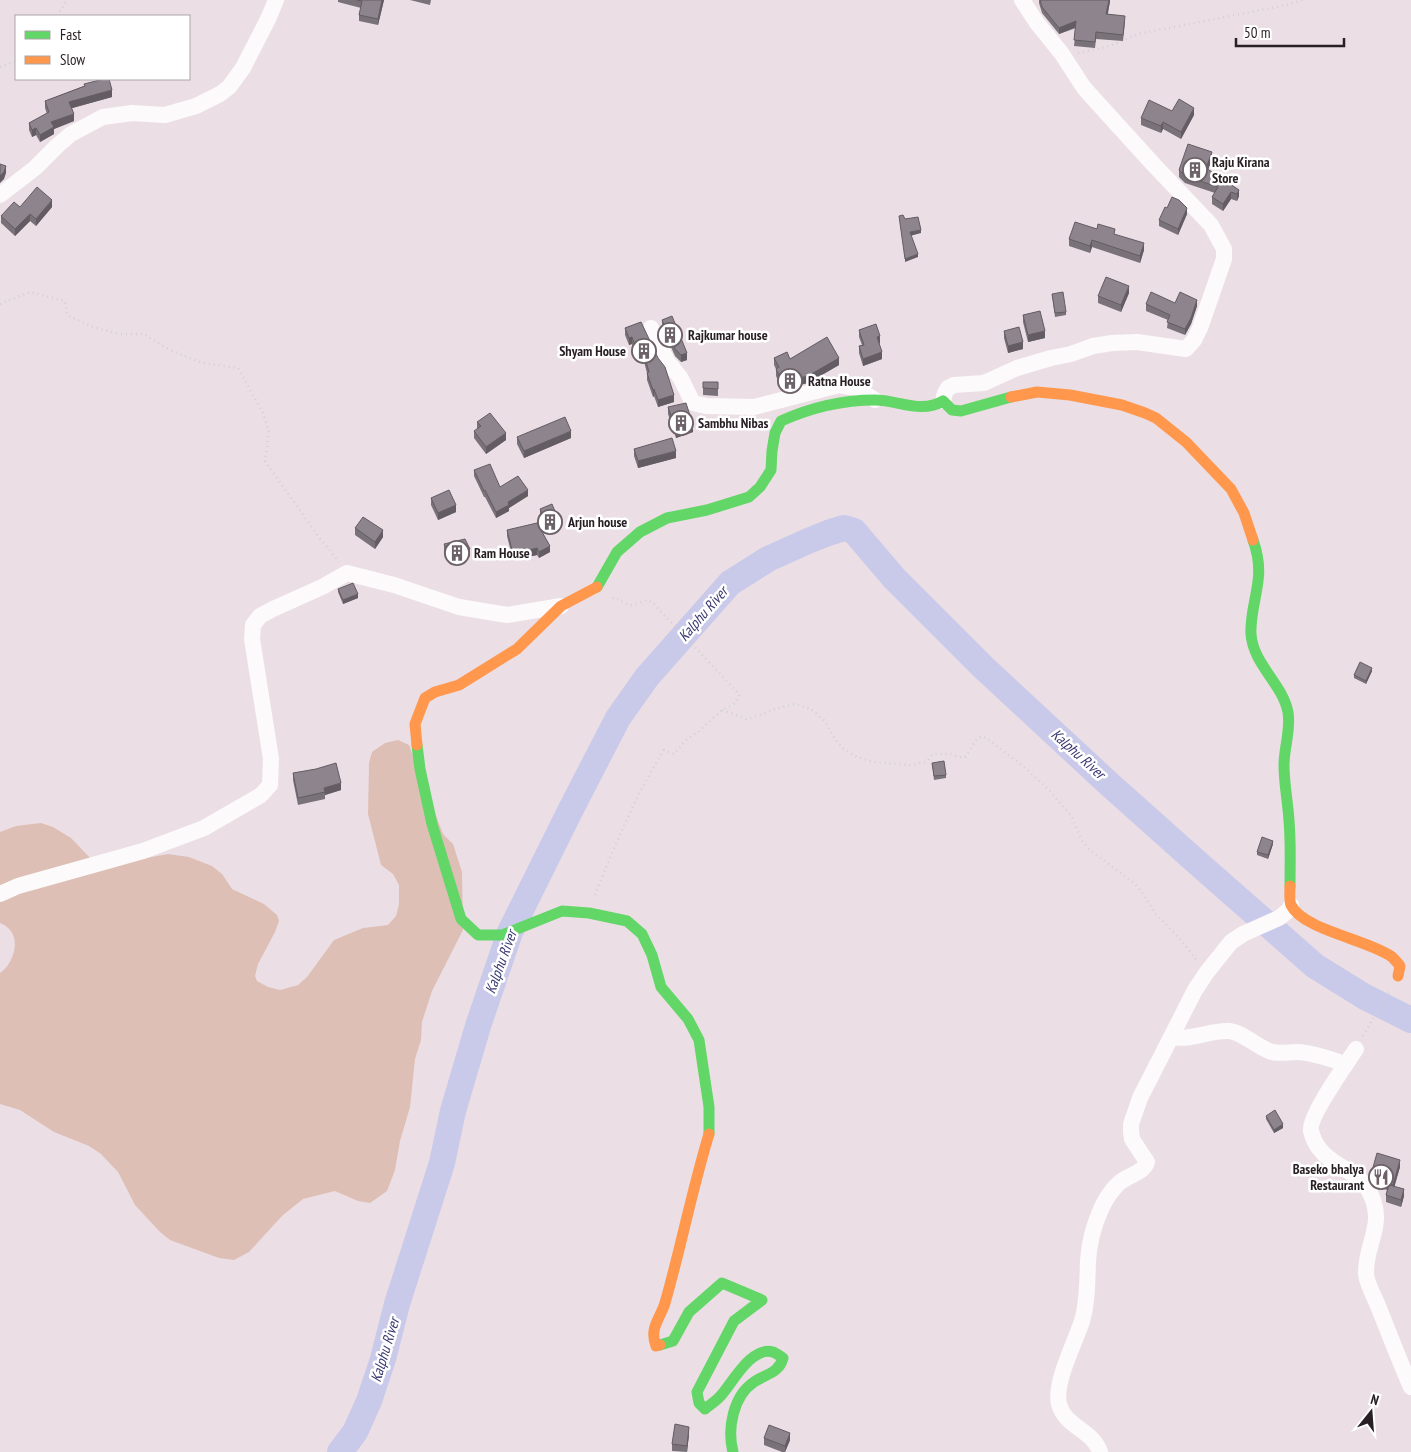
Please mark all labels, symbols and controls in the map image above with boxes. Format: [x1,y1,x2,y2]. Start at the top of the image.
legend [15,15,190,80]
scale bar [1236,15,1344,47]
text: 50 m [1244,23,1270,42]
text: Fast [60,25,81,44]
text: Slow [60,50,85,69]
place label: Raju Kirana Store [1212,153,1270,187]
building icon: Raju Kirana Store [1182,157,1208,183]
building icon: Rajkumar house [657,322,683,348]
place label: Rajkumar house [688,326,768,344]
building icon: Shyam House [631,338,657,364]
place label: Shyam House [559,342,626,360]
building icon: Ratna House [777,368,803,394]
place label: Ratna House [808,372,871,390]
building icon: Sambhu Nibas [668,410,694,436]
place label: Sambhu Nibas [698,414,769,432]
building icon: Arjun house [537,509,563,535]
place label: Arjun house [567,513,627,531]
building icon: Ram House [444,540,470,566]
place label: Ram House [474,544,530,562]
water label: Kalphu River [674,581,733,645]
water label: Kalphu River [1047,724,1111,784]
water label: Kalphu River [480,926,521,996]
place label: Baseko bhalya Restaurant [1293,1160,1364,1194]
restaurant icon: Baseko bhalya Restaurant [1368,1164,1394,1190]
water label: Kalphu River [366,1314,404,1384]
north arrow [1346,1387,1396,1437]
text: N [1369,1390,1381,1409]

